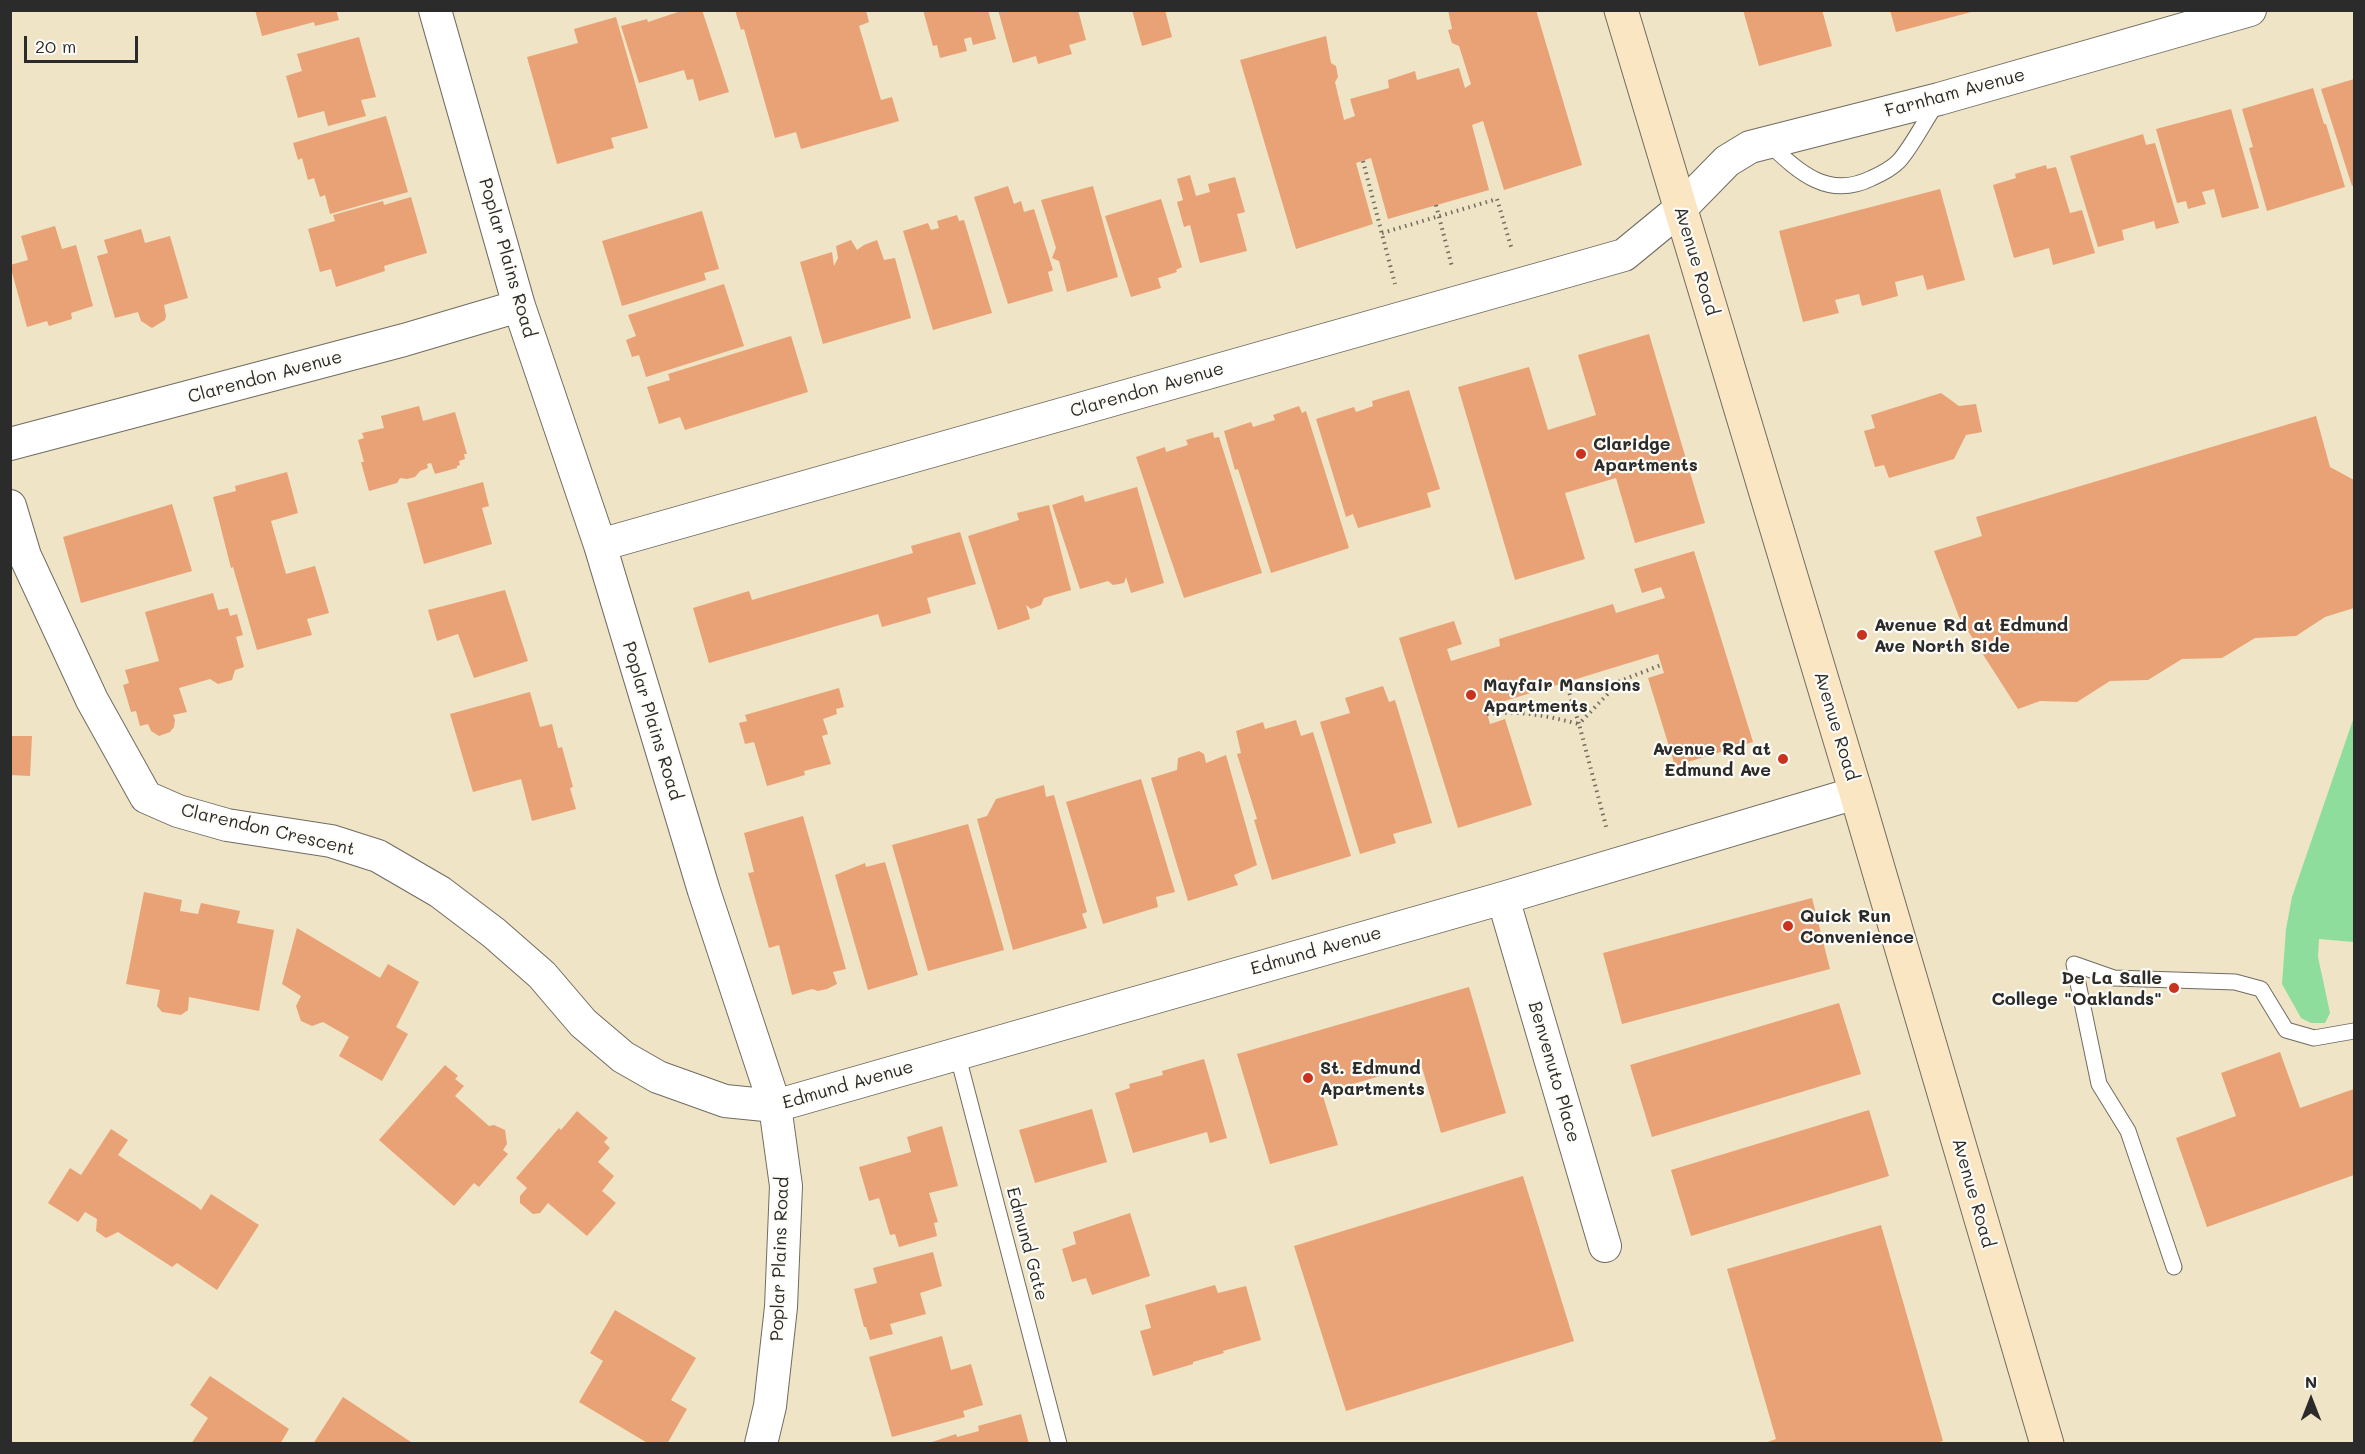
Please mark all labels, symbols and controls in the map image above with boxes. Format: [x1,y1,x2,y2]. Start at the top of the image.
scale bar [27,24,141,62]
text: 20 m [35,34,76,58]
street label: Farnham Avenue [1883,64,2027,122]
street label: Poplar Plains Road [474,176,540,340]
street label: Avenue Road [1669,204,1723,318]
street label: Clarendon Avenue [185,346,345,408]
street label: Clarendon Avenue [1068,358,1226,422]
place label: Claridge Apartments [1593,433,1698,476]
marker: Claridge Apartments [1574,447,1588,461]
place label: Avenue Rd at Edmund Ave North Side [1874,614,2068,656]
marker: Avenue Rd at Edmund Ave North Side [1855,628,1869,642]
street label: Poplar Plains Road [618,639,686,803]
street label: Avenue Road [1809,669,1863,783]
place label: Mayfair Mansions Apartments [1483,674,1640,716]
marker: Mayfair Mansions Apartments [1464,688,1478,702]
place label: Avenue Rd at Edmund Ave [1653,738,1771,780]
marker: Avenue Rd at Edmund Ave [1776,752,1790,766]
street label: Clarendon Crescent [179,799,357,861]
place label: Quick Run Convenience [1800,905,1914,948]
marker: Quick Run Convenience [1781,919,1795,933]
street label: Edmund Avenue [1248,922,1384,980]
place label: De La Salle College "Oaklands" [1991,967,2162,1010]
marker: De La Salle College "Oaklands" [2167,981,2181,995]
street label: Benvenuto Place [1524,999,1584,1145]
street label: Edmund Avenue [780,1056,916,1114]
place label: St. Edmund Apartments [1320,1057,1425,1100]
marker: St. Edmund Apartments [1301,1071,1315,1085]
street label: Avenue Road [1947,1136,1999,1250]
street label: Poplar Plains Road [766,1176,794,1342]
street label: Edmund Gate [1001,1185,1053,1303]
north arrow [2281,1370,2341,1430]
text: N [2305,1371,2317,1392]

